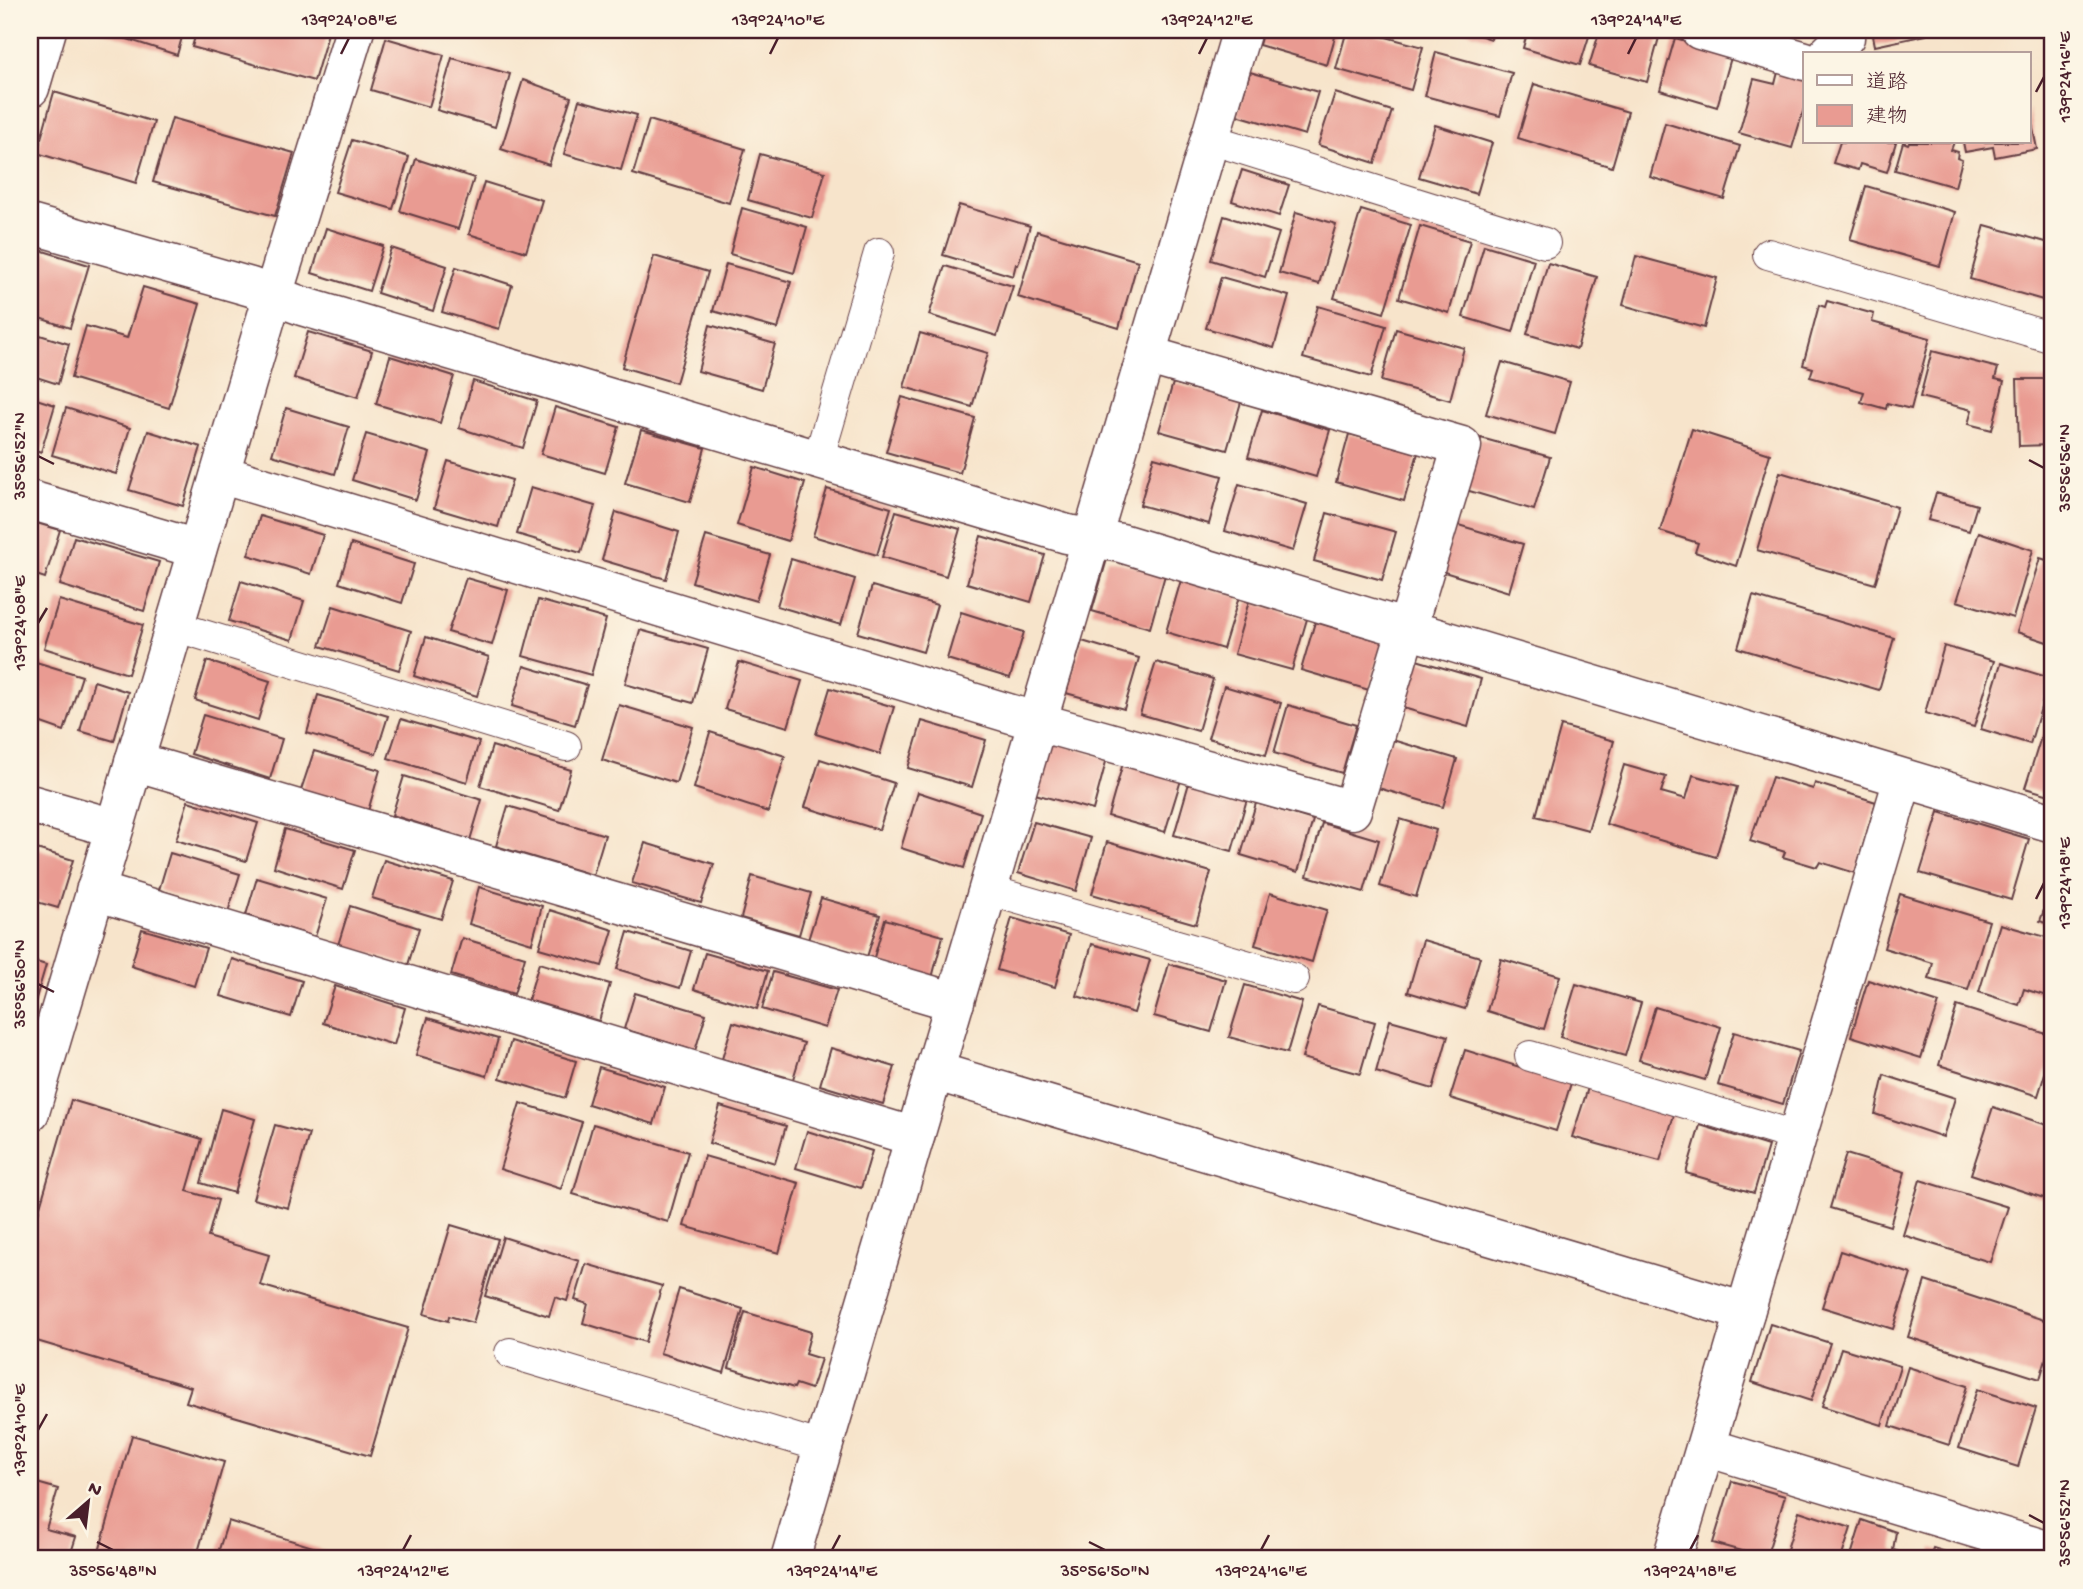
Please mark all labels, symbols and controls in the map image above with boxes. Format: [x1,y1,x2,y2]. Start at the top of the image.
text: 139°24'08"E [301,11,397,32]
text: 139°24'10"E [731,11,825,32]
text: 139°24'12"E [1161,11,1253,32]
text: 139°24'14"E [1590,11,1682,32]
text: 139°24'16"E [2056,31,2077,123]
legend [1803,52,2030,144]
text: 道路 [1866,71,1908,97]
text: 建物 [1866,105,1908,131]
text: 35°56'52"N [11,412,32,501]
text: 35°56'56"N [2056,424,2077,513]
text: 139°24'08"E [11,575,32,671]
text: 139°24'18"E [2056,836,2077,930]
text: 35°56'50"N [11,940,32,1029]
text: 139°24'10"E [11,1383,32,1477]
north arrow [52,1466,122,1536]
text: N [83,1477,105,1503]
text: 35°56'52"N [2056,1479,2077,1568]
text: 35°56'48"N [68,1562,157,1583]
text: 139°24'12"E [357,1562,449,1583]
text: 139°24'14"E [786,1562,878,1583]
text: 35°56'50"N [1060,1562,1149,1583]
text: 139°24'16"E [1215,1562,1307,1583]
text: 139°24'18"E [1643,1562,1737,1583]

